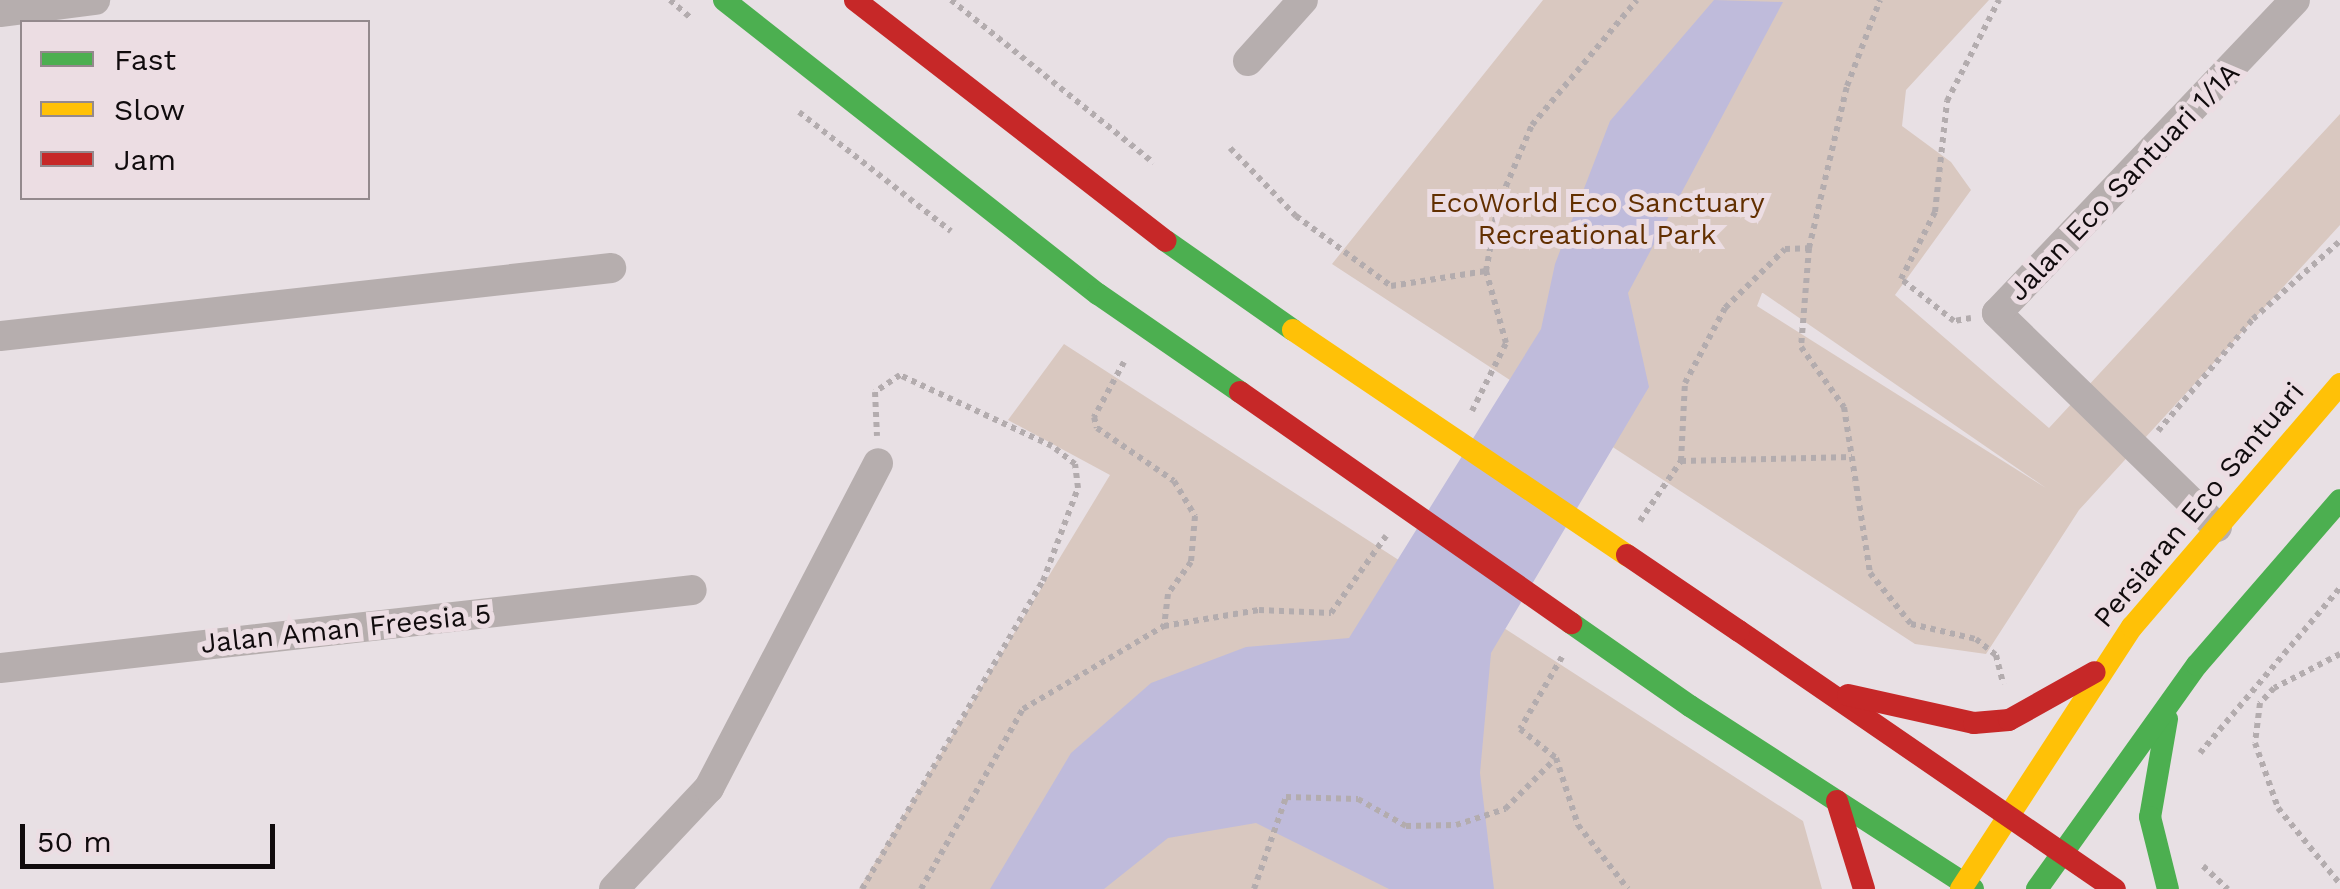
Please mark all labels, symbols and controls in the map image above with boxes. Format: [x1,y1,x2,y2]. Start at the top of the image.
legend [20,20,370,200]
text: Fast [114,42,176,77]
street label: Jalan Eco Santuari 1/1A [2001,56,2247,308]
text: Slow [114,92,185,127]
text: Jam [114,142,176,177]
park label: EcoWorld Eco Sanctuary Recreational Park [1429,186,1765,252]
street label: Persiaran Eco Santuari [2087,376,2311,634]
street label: Jalan Aman Freesia 5 [198,597,494,661]
scale bar [25,804,280,866]
text: 50 m [37,824,112,859]

